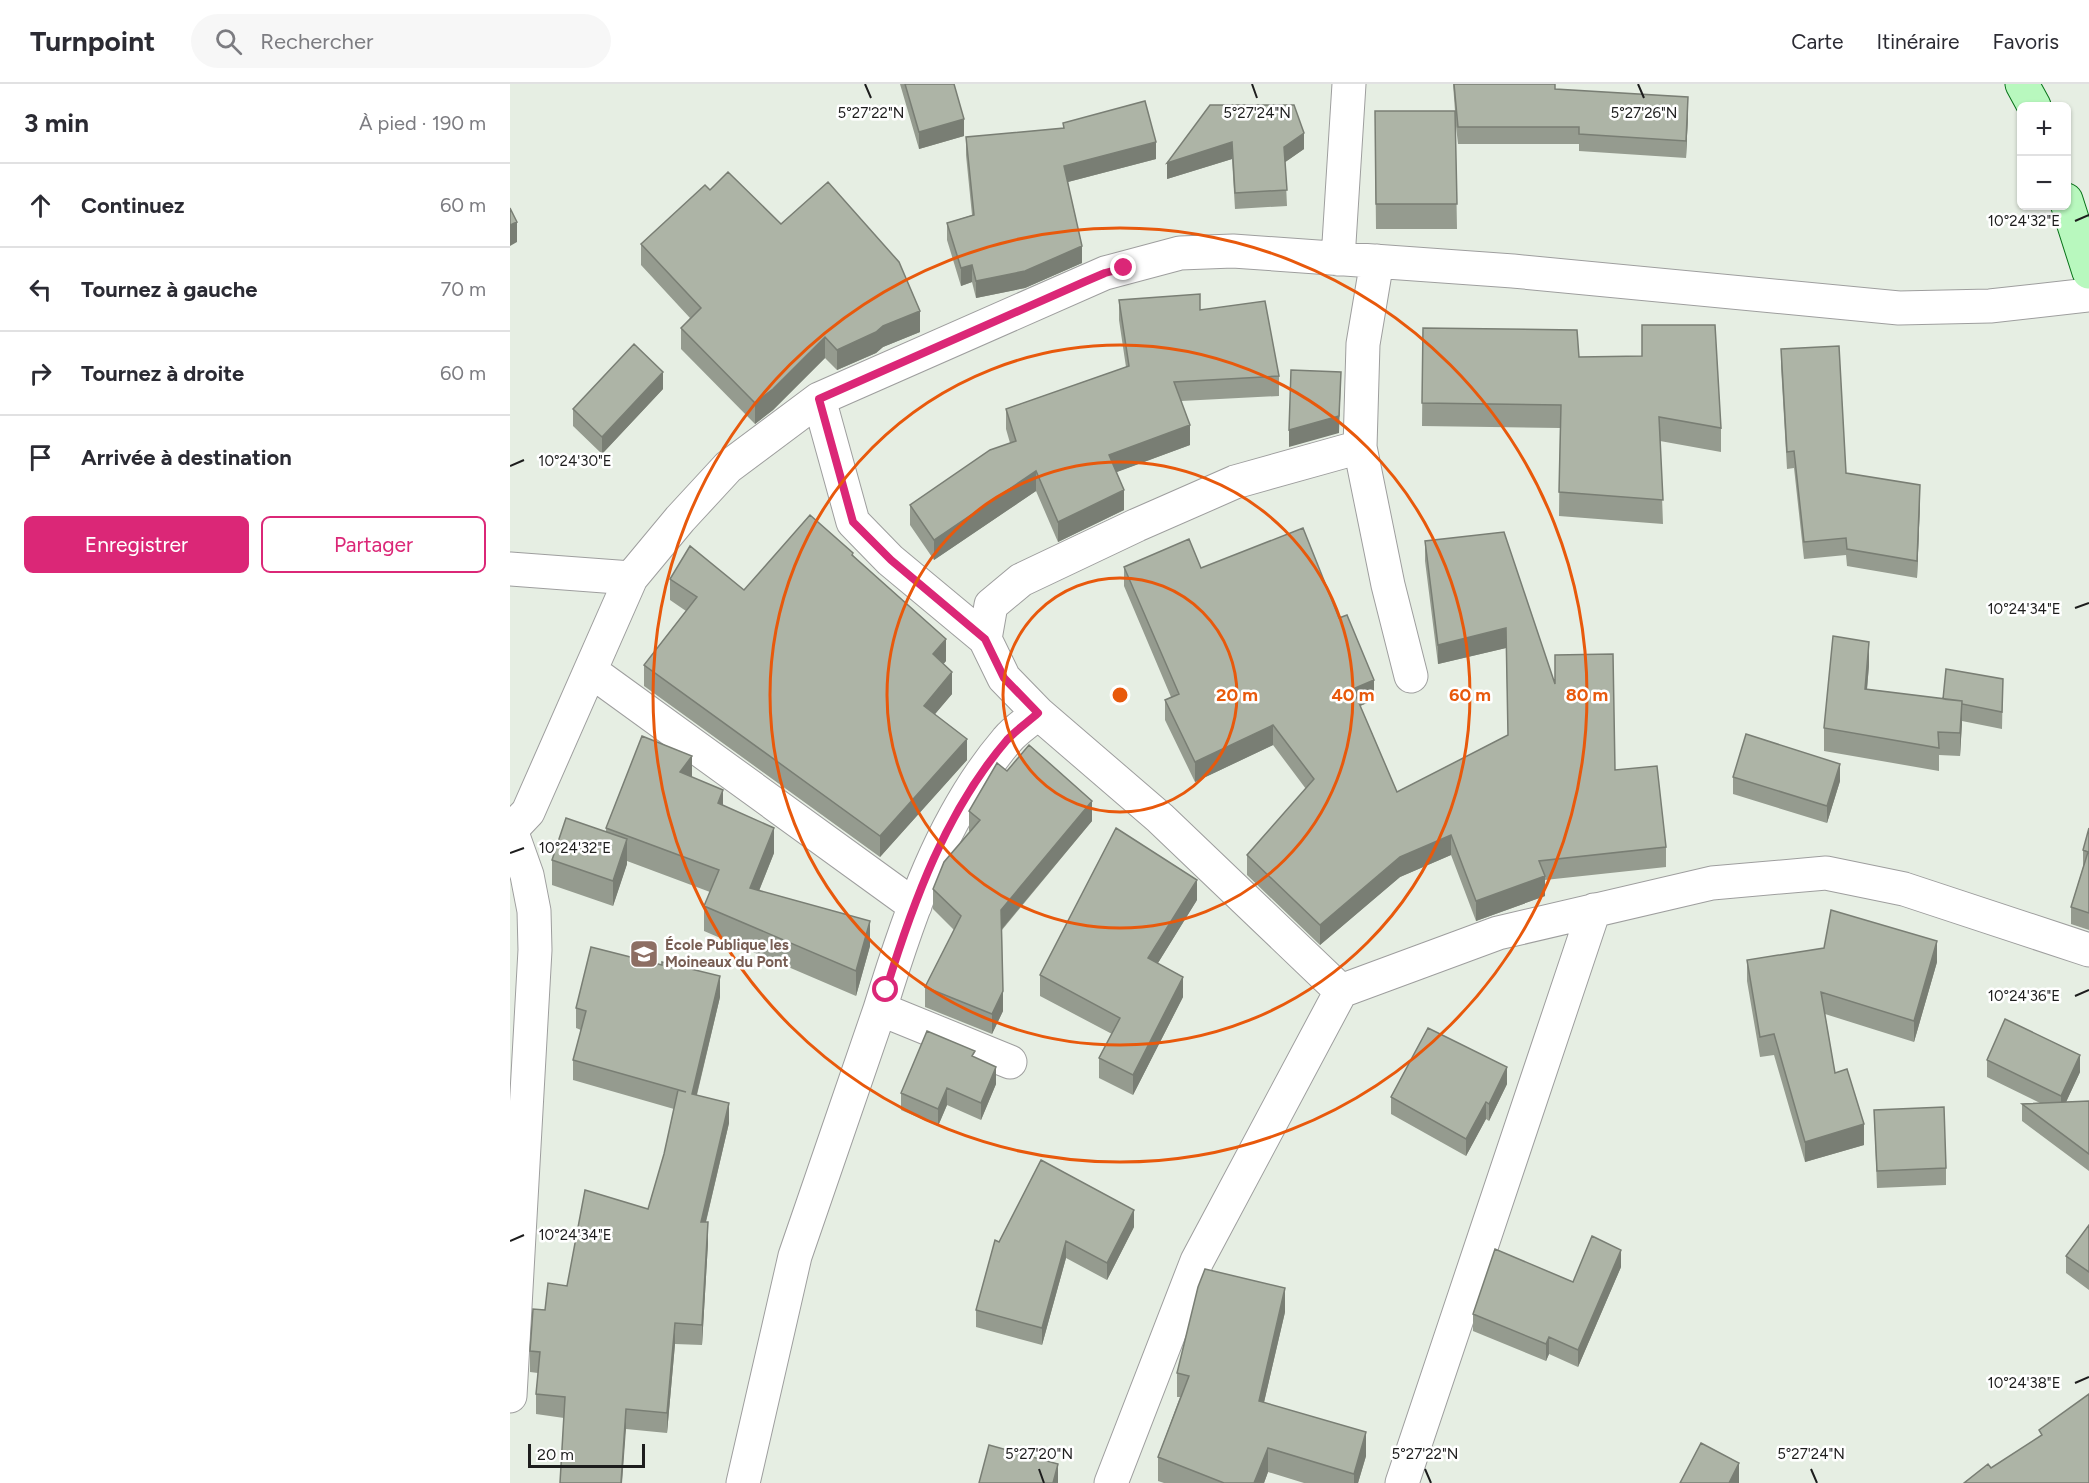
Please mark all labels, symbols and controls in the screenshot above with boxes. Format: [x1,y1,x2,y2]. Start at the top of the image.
search box [191,14,611,68]
text: Turnpoint [30,24,155,58]
icon: search [212,25,245,58]
text: Rechercher [260,28,373,55]
text: Carte [1791,29,1844,54]
text: Itinéraire [1877,29,1960,54]
text: Favoris [1993,29,2059,54]
map controls [2017,102,2071,210]
button: + [2017,102,2071,156]
text: 5°27'22"N [838,104,904,122]
text: 5°27'24"N [1223,104,1291,122]
text: 5°27'26"N [1611,104,1677,122]
text: 3 min [24,107,89,139]
text: À pied · 190 m [359,111,486,135]
button: − [2017,156,2071,210]
icon: ahead [24,189,57,222]
text: Continuez [81,192,185,219]
text: 60 m [440,193,486,217]
text: 10°24'32"E [1988,212,2060,230]
route end [1110,254,1136,280]
icon: left [24,273,57,306]
text: Tournez à gauche [81,276,257,303]
text: 70 m [440,277,486,301]
icon: right [24,357,57,390]
text: Tournez à droite [81,360,244,387]
text: 60 m [440,361,486,385]
icon: arrive [24,441,57,474]
text: Arrivée à destination [81,444,292,471]
text: 10°24'30"E [538,452,612,470]
button: Enregistrer [24,516,249,573]
button: Partager [261,516,486,573]
text: 10°24'34"E [1987,600,2061,618]
text: 20 m [1216,684,1258,706]
text: 40 m [1331,684,1375,706]
text: 60 m [1449,684,1491,706]
text: 80 m [1566,684,1608,706]
centre of rings [1110,685,1130,705]
text: 10°24'32"E [539,839,611,857]
place label: École Publique les Moineaux du Pont [665,936,789,971]
school or university icon: École Publique les Moineaux du Pont [628,938,660,970]
route start [872,976,898,1002]
text: 10°24'36"E [1988,987,2060,1005]
text: 10°24'34"E [538,1226,612,1244]
text: 10°24'38"E [1987,1374,2061,1392]
scale bar [528,1441,645,1468]
text: 20 m [537,1445,574,1464]
text: 5°27'20"N [1005,1445,1073,1463]
text: 5°27'22"N [1392,1445,1458,1463]
text: 5°27'24"N [1777,1445,1845,1463]

